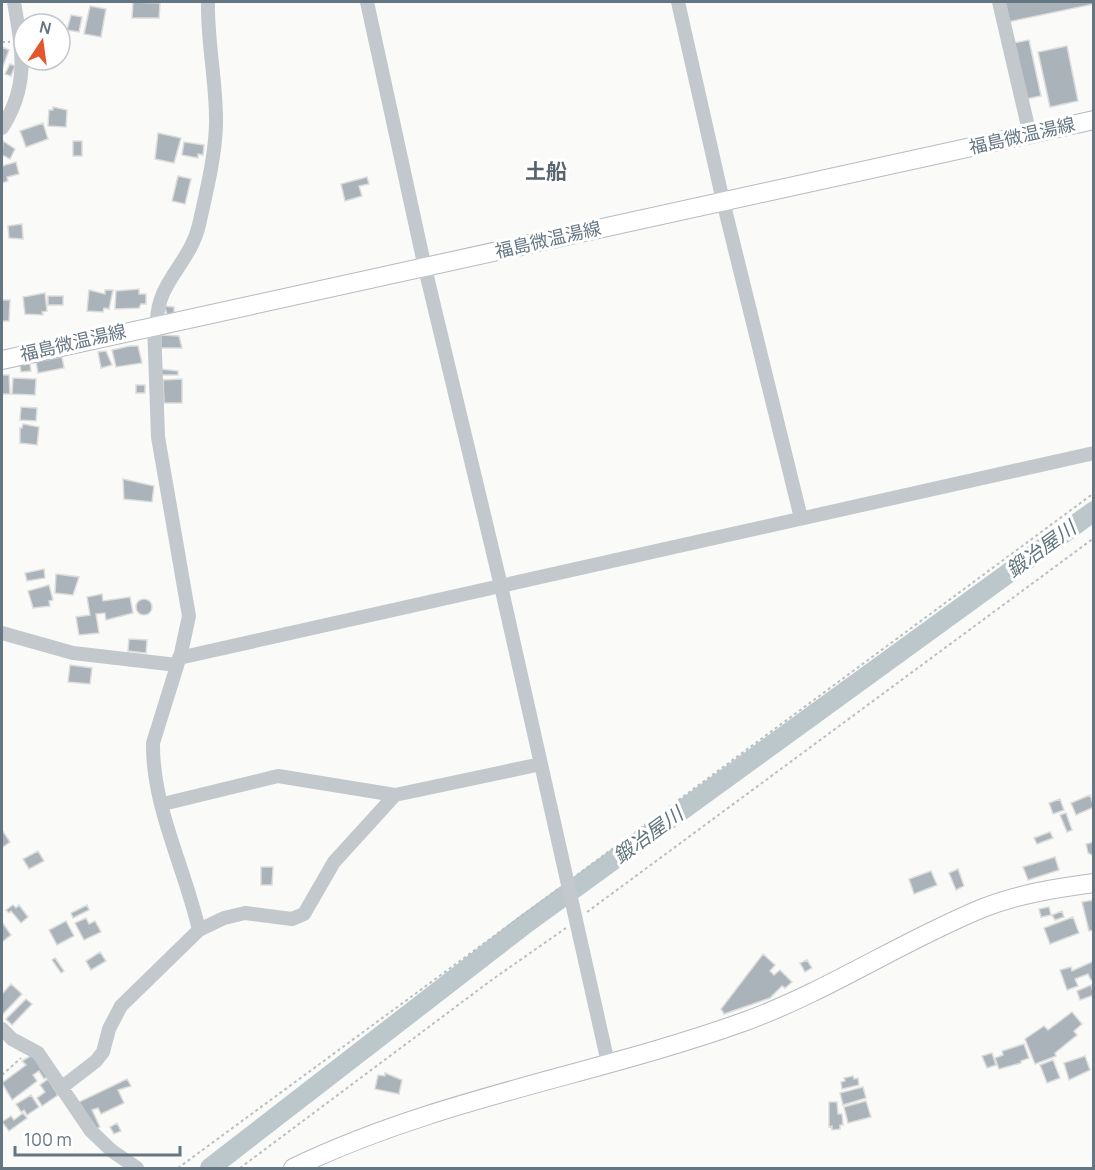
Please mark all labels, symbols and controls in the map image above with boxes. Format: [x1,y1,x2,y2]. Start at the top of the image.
north arrow [12,12,72,72]
text: N [37,15,53,39]
street label: 福島微温湯線 [966,111,1077,159]
district label: 土船 [525,157,567,185]
street label: 福島微温湯線 [492,215,603,263]
street label: 福島微温湯線 [17,318,128,366]
water label: 鍛冶屋川 [1000,513,1083,583]
water label: 鍛冶屋川 [607,799,690,869]
scale bar [15,1119,180,1157]
text: 100 m [24,1127,72,1151]

